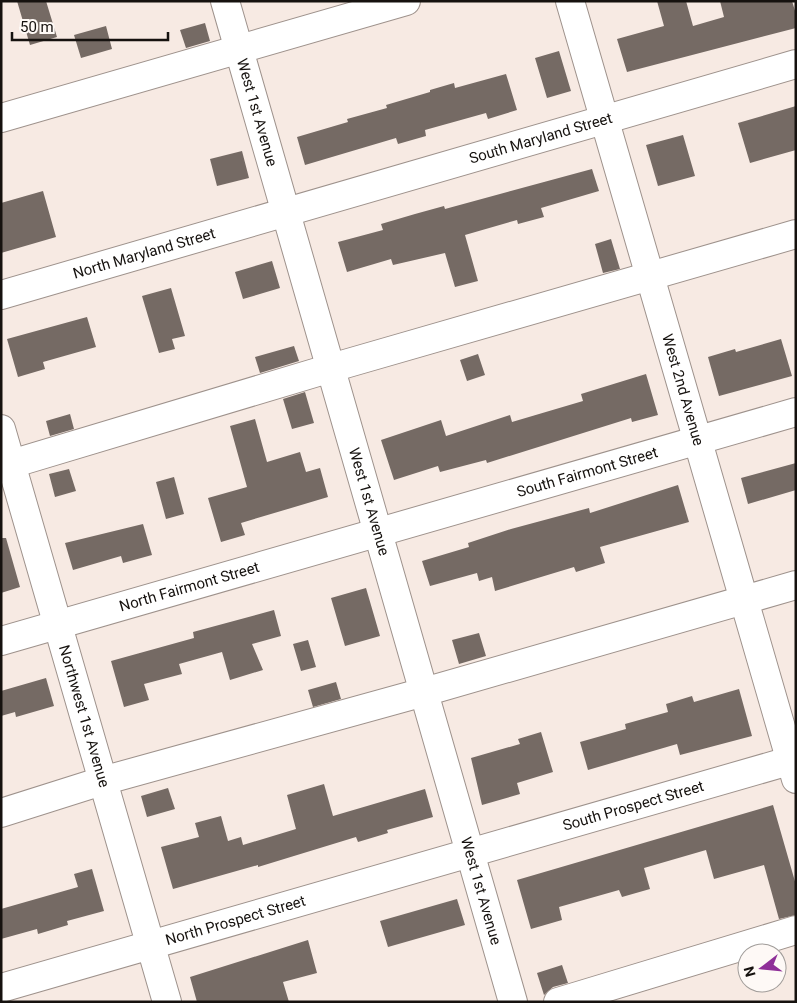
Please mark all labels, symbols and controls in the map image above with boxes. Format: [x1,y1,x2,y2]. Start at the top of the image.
scale bar [12,10,169,42]
text: 50 m [20,18,54,36]
street label: West 1st Avenue [233,56,281,169]
street label: South Maryland Street [467,109,614,168]
street label: North Maryland Street [71,224,217,283]
street label: West 2nd Avenue [658,332,708,448]
street label: South Fairmont Street [515,443,660,501]
street label: West 1st Avenue [345,446,393,558]
street label: North Fairmont Street [117,558,262,615]
street label: Northwest 1st Avenue [55,643,113,790]
street label: South Prospect Street [561,777,706,835]
street label: West 1st Avenue [457,835,505,947]
street label: North Prospect Street [163,892,308,949]
north arrow [737,943,787,993]
text: N [740,965,759,979]

